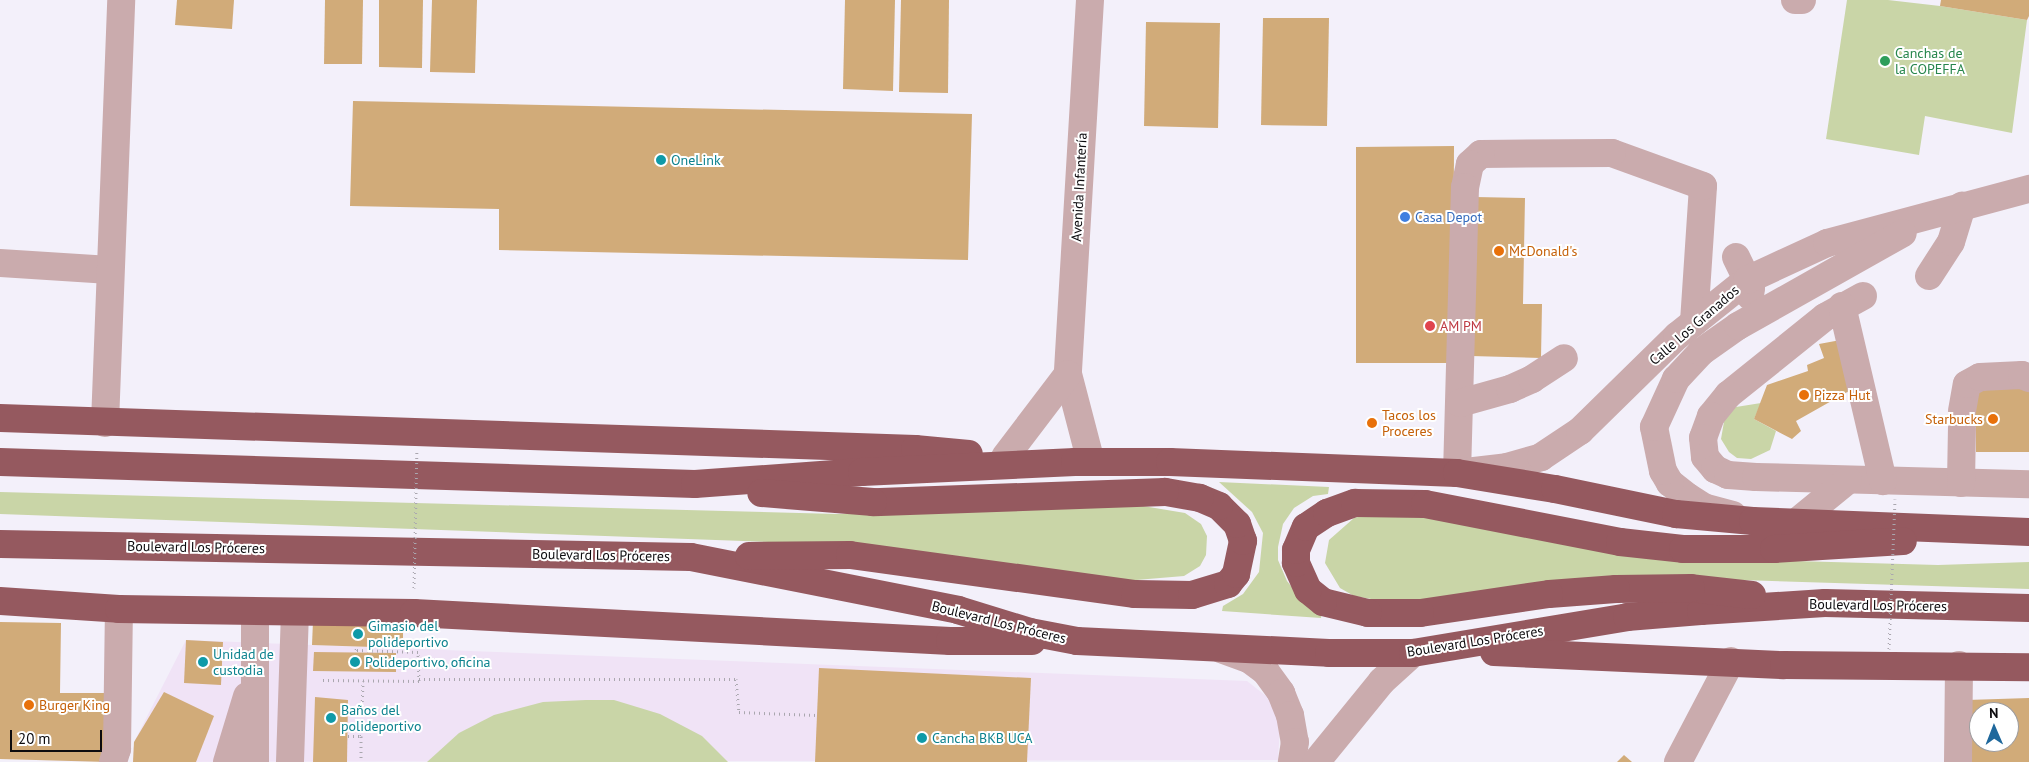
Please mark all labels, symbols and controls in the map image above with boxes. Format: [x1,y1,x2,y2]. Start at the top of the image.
place label: Canchas de la COPEFFA [1895,45,1965,78]
marker: Canchas de la COPEFFA [1879,55,1891,67]
street label: Avenida Infantería [1068,132,1090,242]
place label: OneLink [671,152,721,168]
marker: OneLink [655,154,667,166]
place label: Casa Depot [1415,209,1482,225]
marker: Casa Depot [1399,211,1411,223]
place label: McDonald's [1509,243,1577,259]
marker: McDonald's [1493,245,1505,257]
street label: Calle Los Granados [1646,282,1742,368]
place label: AM PM [1440,318,1482,334]
marker: AM PM [1424,320,1436,332]
place label: Pizza Hut [1814,387,1870,403]
marker: Pizza Hut [1798,389,1810,401]
place label: Tacos los Proceres [1382,407,1436,440]
place label: Starbucks [1925,411,1983,427]
marker: Starbucks [1987,413,1999,425]
marker: Tacos los Proceres [1366,417,1378,429]
street label: Boulevard Los Próceres [127,537,265,557]
street label: Boulevard Los Próceres [532,545,670,565]
street label: Boulevard Los Próceres [1809,595,1947,615]
street label: Boulevard Los Próceres [930,597,1068,647]
place label: Gimasio del polideportivo [368,618,448,650]
street label: Boulevard Los Próceres [1406,622,1544,660]
marker: Gimasio del polideportivo [352,628,364,640]
place label: Unidad de custodia [213,646,274,679]
place label: Polideportivo, oficina [365,654,492,670]
marker: Unidad de custodia [197,656,209,668]
marker: Polideportivo, oficina [349,656,361,668]
place label: Burger King [39,697,110,713]
marker: Burger King [23,699,35,711]
place label: Baños del polideportivo [341,702,421,734]
north arrow [1969,702,2019,752]
text: N [1989,704,1999,722]
marker: Baños del polideportivo [325,712,337,724]
scale bar [12,720,105,752]
text: 20 m [18,729,51,748]
place label: Cancha BKB UCA [932,730,1033,746]
marker: Cancha BKB UCA [916,732,928,744]

